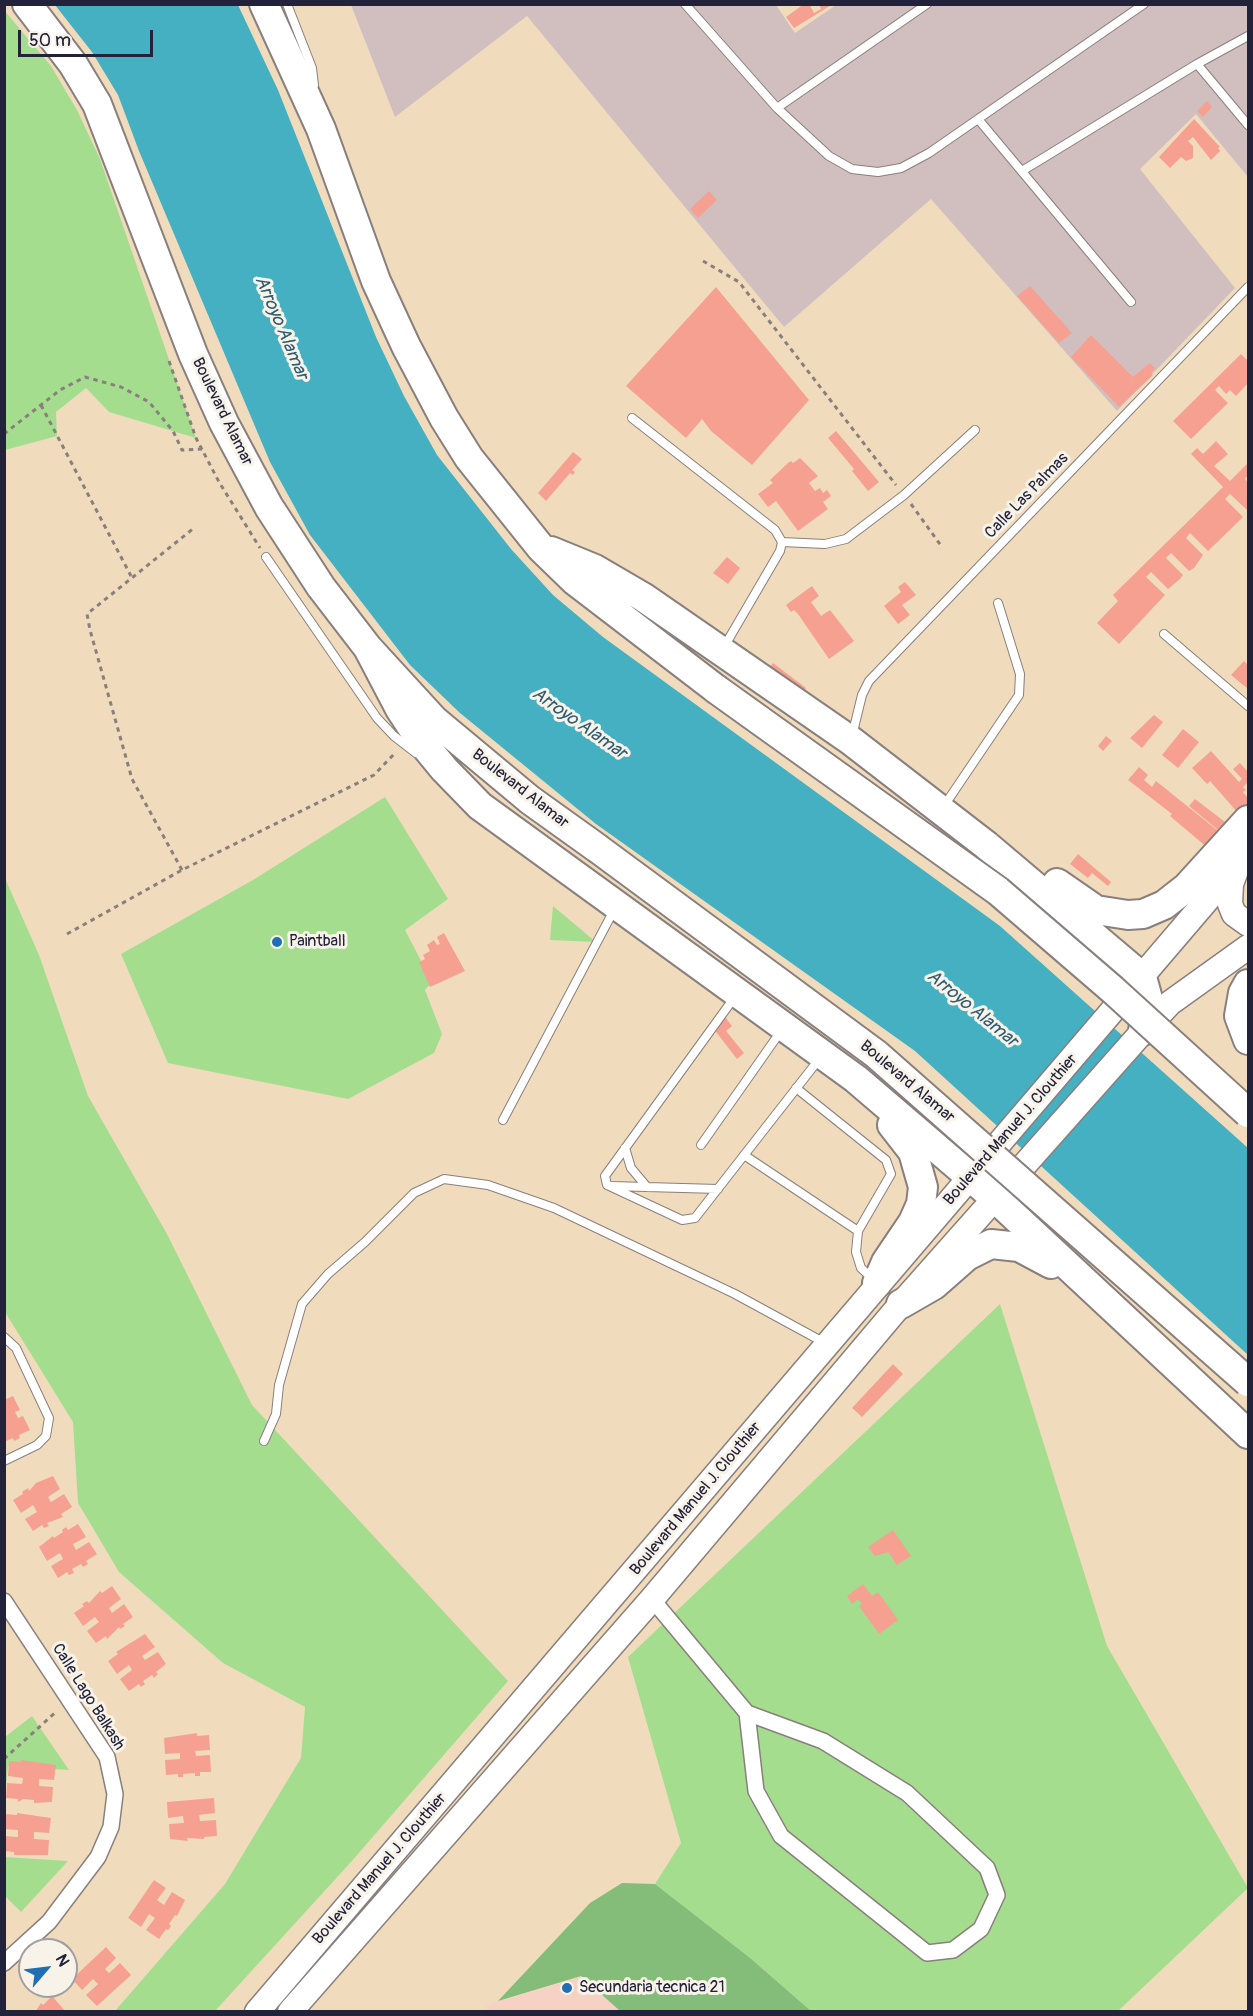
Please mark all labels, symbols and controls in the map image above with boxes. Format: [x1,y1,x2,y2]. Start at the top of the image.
scale bar [21,18,156,56]
text: 50 m [29,29,71,52]
water label: Arroyo Alamar [250,273,312,383]
street label: Boulevard Alamar [188,355,256,469]
street label: Calle Las Palmas [981,449,1073,543]
water label: Arroyo Alamar [528,684,630,764]
street label: Boulevard Alamar [468,745,572,833]
place label: Paintball [289,932,346,952]
marker: Paintball [270,935,284,949]
water label: Arroyo Alamar [922,966,1022,1052]
street label: Boulevard Alamar [856,1037,958,1127]
street label: Boulevard Manuel J. Clouthier [940,1050,1082,1210]
street label: Boulevard Manuel J. Clouthier [626,1418,766,1580]
street label: Calle Lago Balkash [48,1640,128,1754]
street label: Boulevard Manuel J. Clouthier [309,1789,451,1949]
north arrow [18,1938,78,1998]
text: N [51,1951,73,1970]
place label: Secundaria tecnica 21 [579,1978,725,1998]
marker: Secundaria tecnica 21 [560,1981,574,1995]

